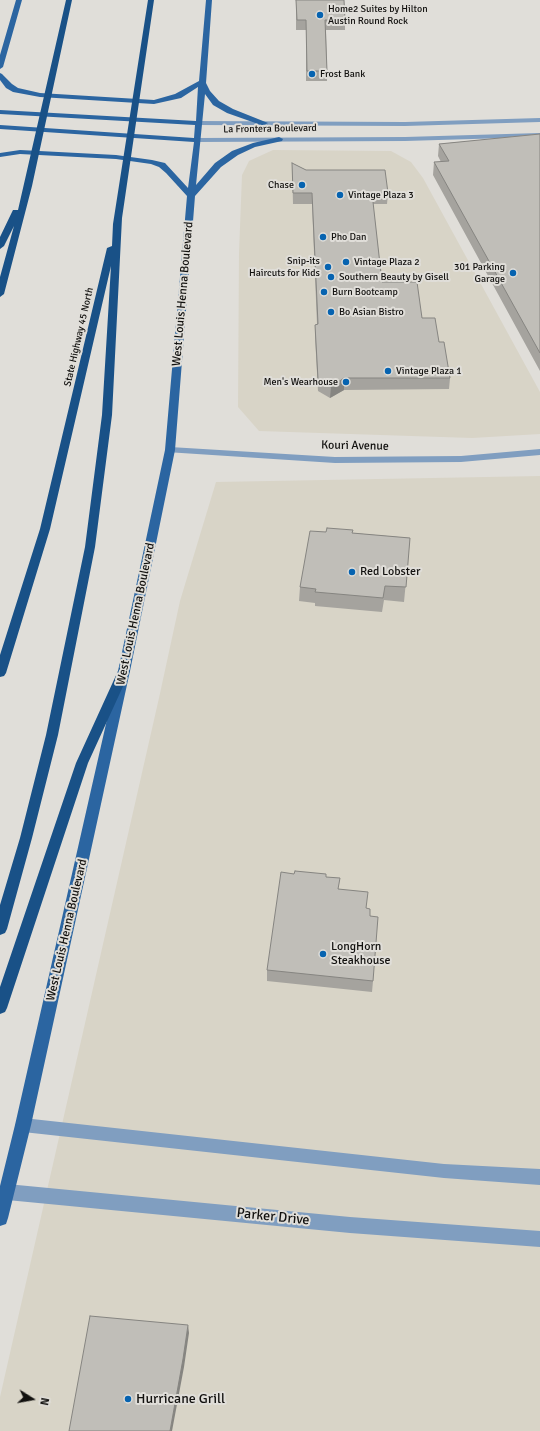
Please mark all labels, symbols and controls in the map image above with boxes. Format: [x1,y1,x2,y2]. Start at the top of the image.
place label: Home2 Suites by Hilton Austin Round Rock [328,3,428,26]
marker: Home2 Suites by Hilton Austin Round Rock [315,10,325,20]
place label: Frost Bank [320,68,365,80]
marker: Frost Bank [307,69,317,79]
street label: La Frontera Boulevard [223,122,317,136]
place label: Chase [268,179,294,191]
marker: Chase [297,180,307,190]
place label: Vintage Plaza 3 [348,189,414,201]
marker: Vintage Plaza 3 [335,190,345,200]
street label: West Louis Henna Boulevard [170,221,196,367]
place label: Pho Dan [331,231,366,243]
marker: Pho Dan [318,232,328,242]
place label: Snip-its Haircuts for Kids [249,255,320,278]
place label: Vintage Plaza 2 [354,256,420,268]
marker: Vintage Plaza 2 [341,257,351,267]
place label: 301 Parking Garage [454,261,505,284]
marker: Snip-its Haircuts for Kids [323,262,333,272]
marker: 301 Parking Garage [508,268,518,278]
place label: Southern Beauty by Gisell [339,271,449,283]
marker: Southern Beauty by Gisell [326,272,336,282]
street label: State Highway 45 North [62,286,96,388]
place label: Burn Bootcamp [332,286,398,298]
marker: Burn Bootcamp [319,287,329,297]
place label: Bo Asian Bistro [339,306,404,318]
marker: Bo Asian Bistro [326,307,336,317]
place label: Vintage Plaza 1 [396,365,462,377]
marker: Vintage Plaza 1 [383,366,393,376]
place label: Men's Wearhouse [263,376,338,388]
marker: Men's Wearhouse [341,377,351,387]
street label: Kouri Avenue [321,438,389,454]
street label: West Louis Henna Boulevard [114,542,158,686]
place label: Red Lobster [360,565,420,579]
marker: Red Lobster [347,567,357,577]
street label: West Louis Henna Boulevard [44,858,90,1002]
place label: LongHorn Steakhouse [331,940,390,968]
marker: LongHorn Steakhouse [318,949,328,959]
street label: Parker Drive [236,1205,310,1229]
north arrow [12,1379,52,1419]
place label: Hurricane Grill [136,1391,225,1407]
marker: Hurricane Grill [123,1394,133,1404]
text: N [37,1396,51,1406]

